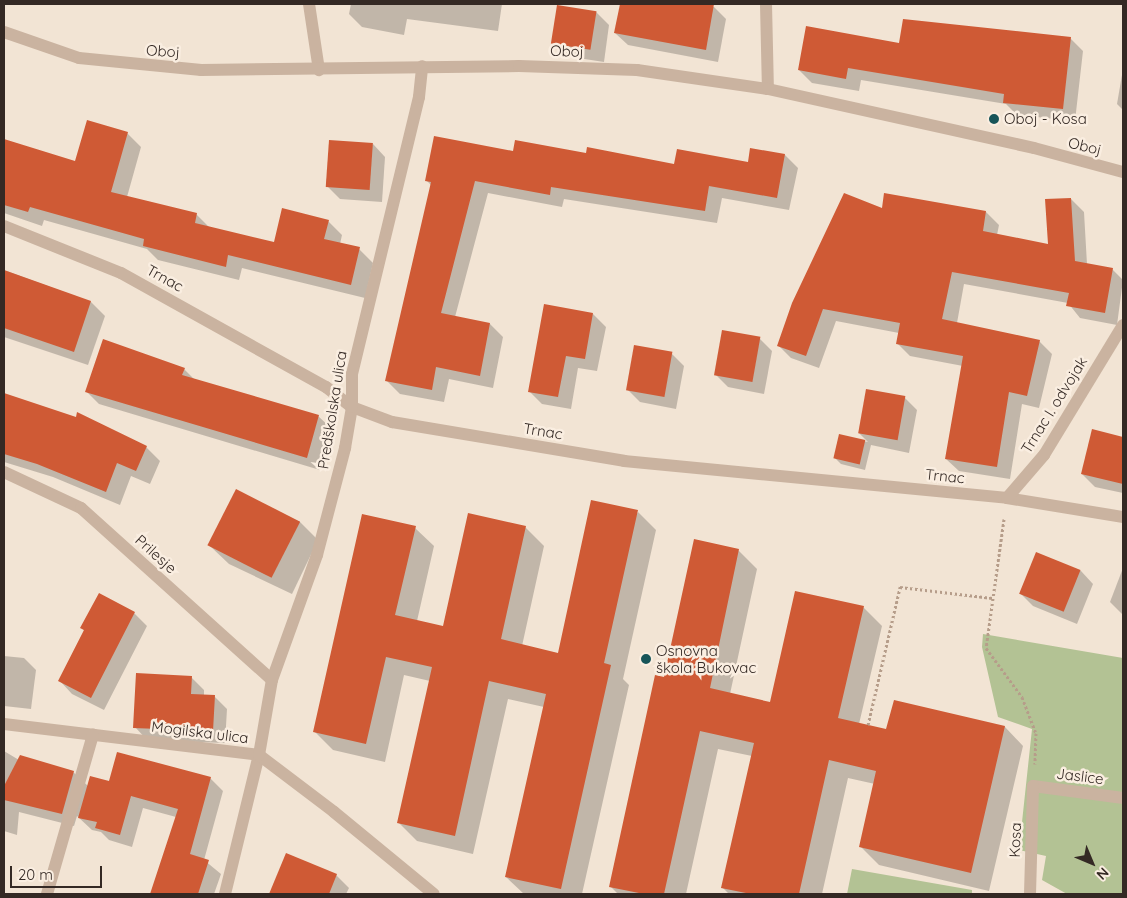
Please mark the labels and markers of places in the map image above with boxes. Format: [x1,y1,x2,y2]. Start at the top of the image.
place label: Oboj - Kosa [1004,110,1087,128]
marker: Oboj - Kosa [988,113,1000,125]
place label: Osnovna škola Bukovac [656,641,756,676]
marker: Osnovna škola Bukovac [640,653,652,665]

